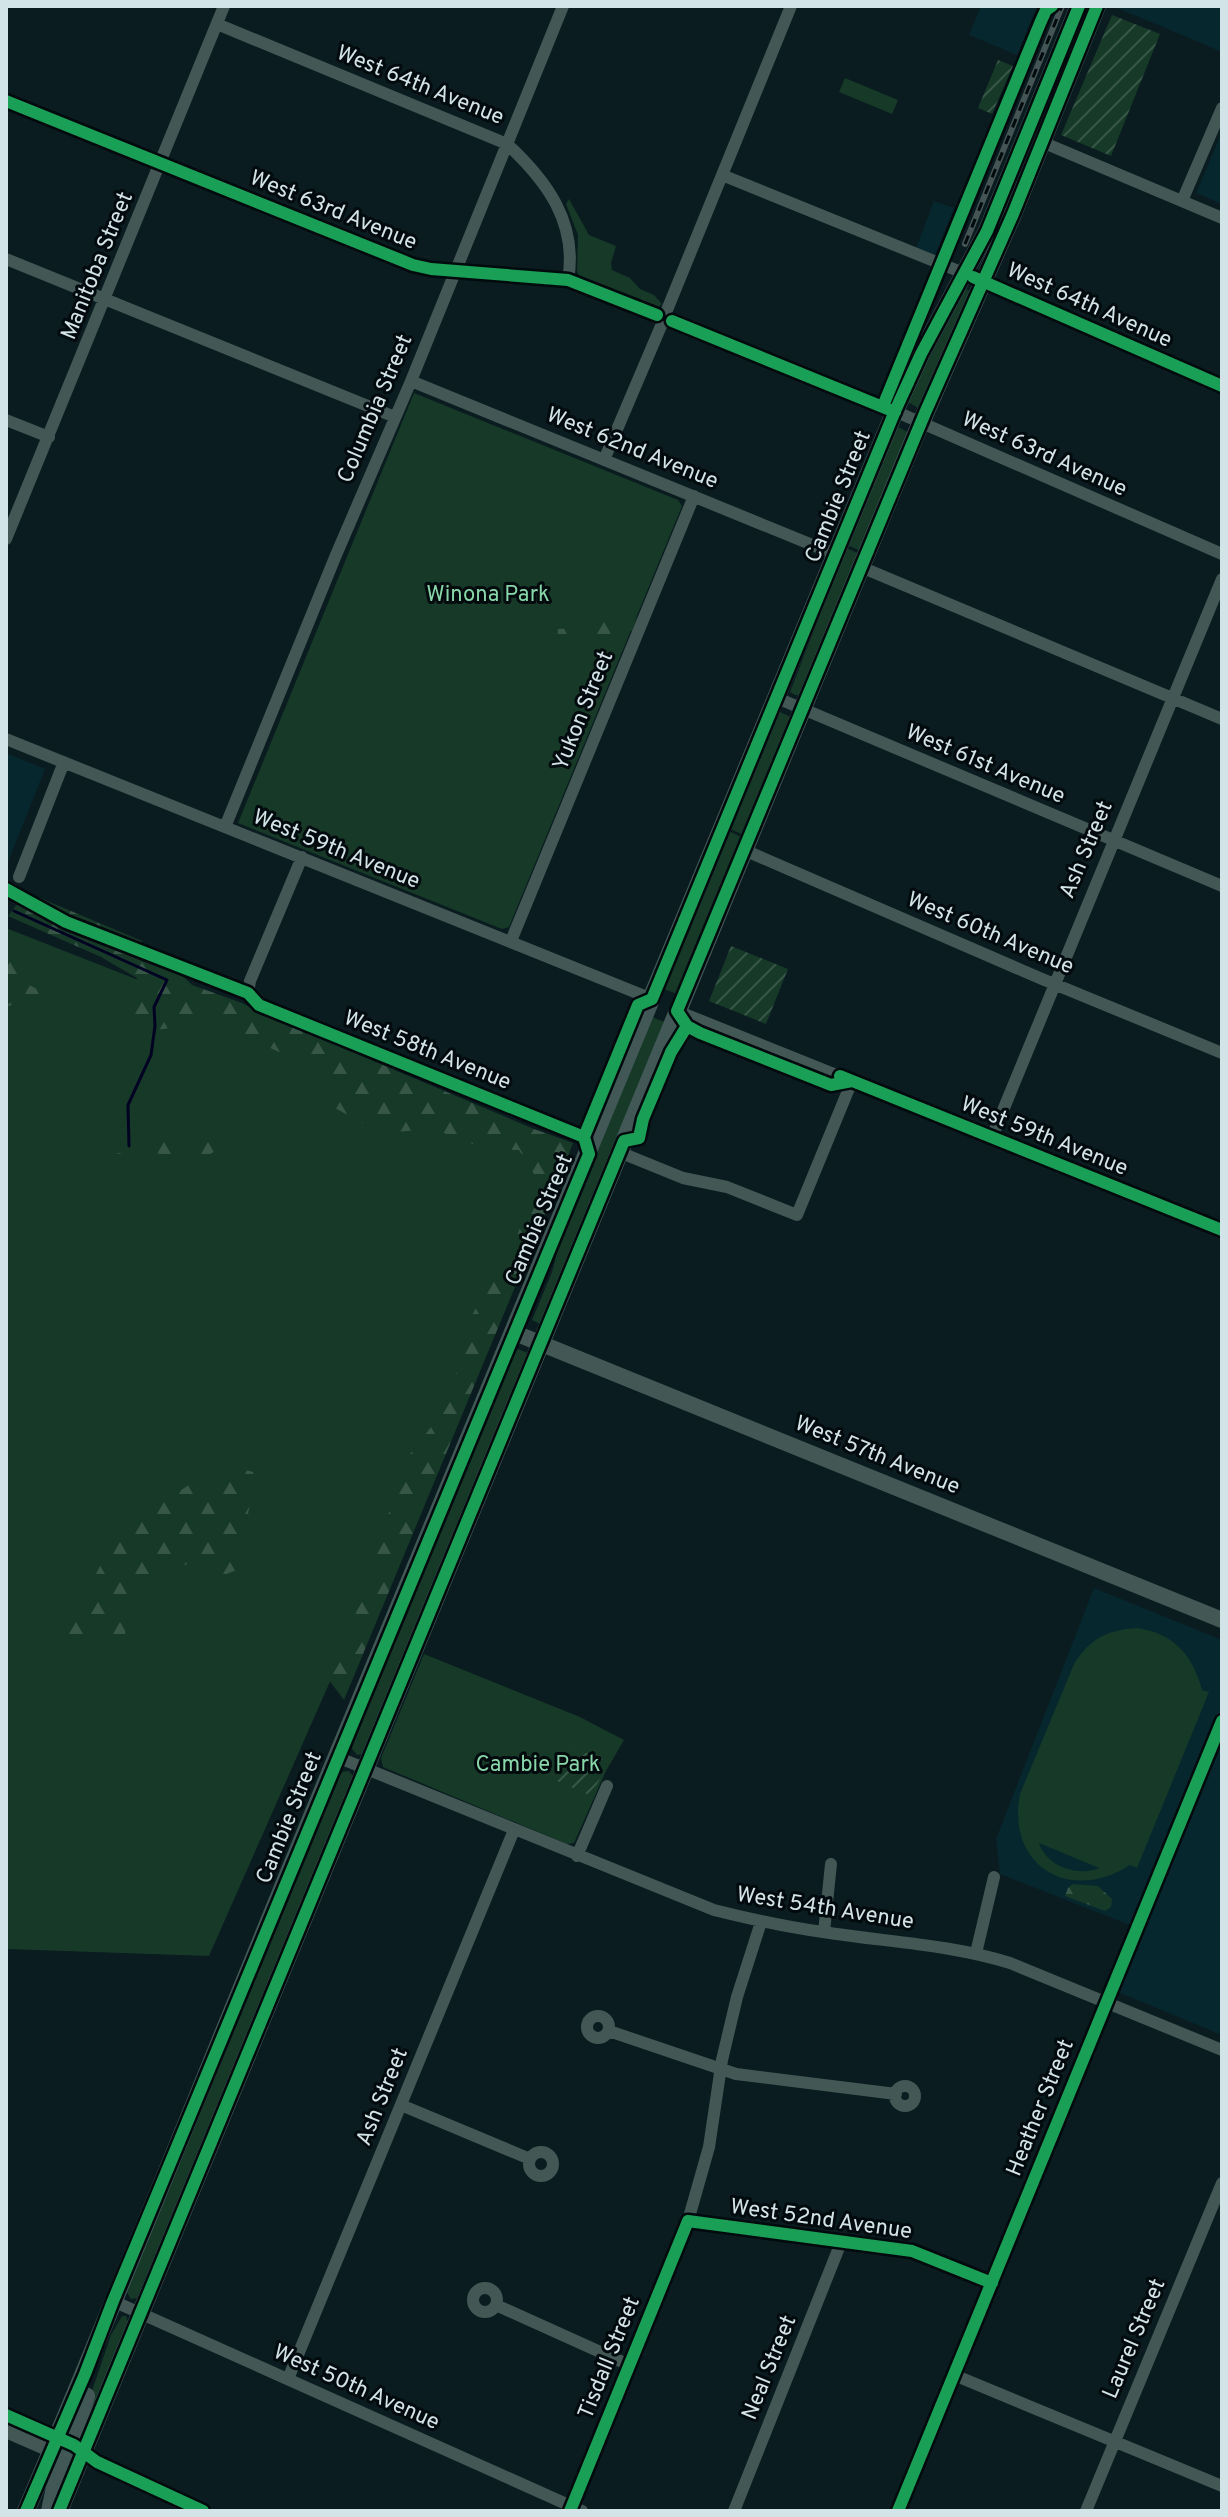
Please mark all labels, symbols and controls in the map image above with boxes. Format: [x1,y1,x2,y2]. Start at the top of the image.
street label: West 64th Avenue [332,40,508,132]
street label: West 63rd Avenue [245,165,421,257]
street label: Manitoba Street [56,188,140,344]
street label: West 64th Avenue [1002,257,1176,355]
street label: Columbia Street [333,331,419,487]
street label: West 62nd Avenue [542,402,722,496]
street label: West 63rd Avenue [957,406,1131,504]
street label: Cambie Street [800,427,878,567]
park label: Winona Park [426,582,550,609]
street label: Yukon Street [548,647,620,775]
street label: West 61st Avenue [901,719,1069,811]
street label: Ash Street [1054,797,1120,903]
street label: West 59th Avenue [248,804,424,896]
street label: West 60th Avenue [903,887,1077,981]
street label: West 58th Avenue [339,1005,515,1097]
street label: West 59th Avenue [956,1091,1132,1183]
street label: Cambie Street [500,1150,580,1290]
street label: West 57th Avenue [791,1411,963,1501]
street label: Cambie Street [251,1748,329,1888]
park label: Cambie Park [475,1752,601,1779]
street label: West 54th Avenue [734,1882,916,1936]
street label: Heather Street [1001,2036,1081,2180]
street label: Ash Street [351,2044,415,2150]
street label: West 52nd Avenue [728,2194,914,2246]
street label: Laurel Street [1098,2275,1172,2403]
street label: Tisdall Street [573,2293,647,2423]
street label: Neal Street [737,2312,803,2424]
street label: West 50th Avenue [269,2339,443,2437]

